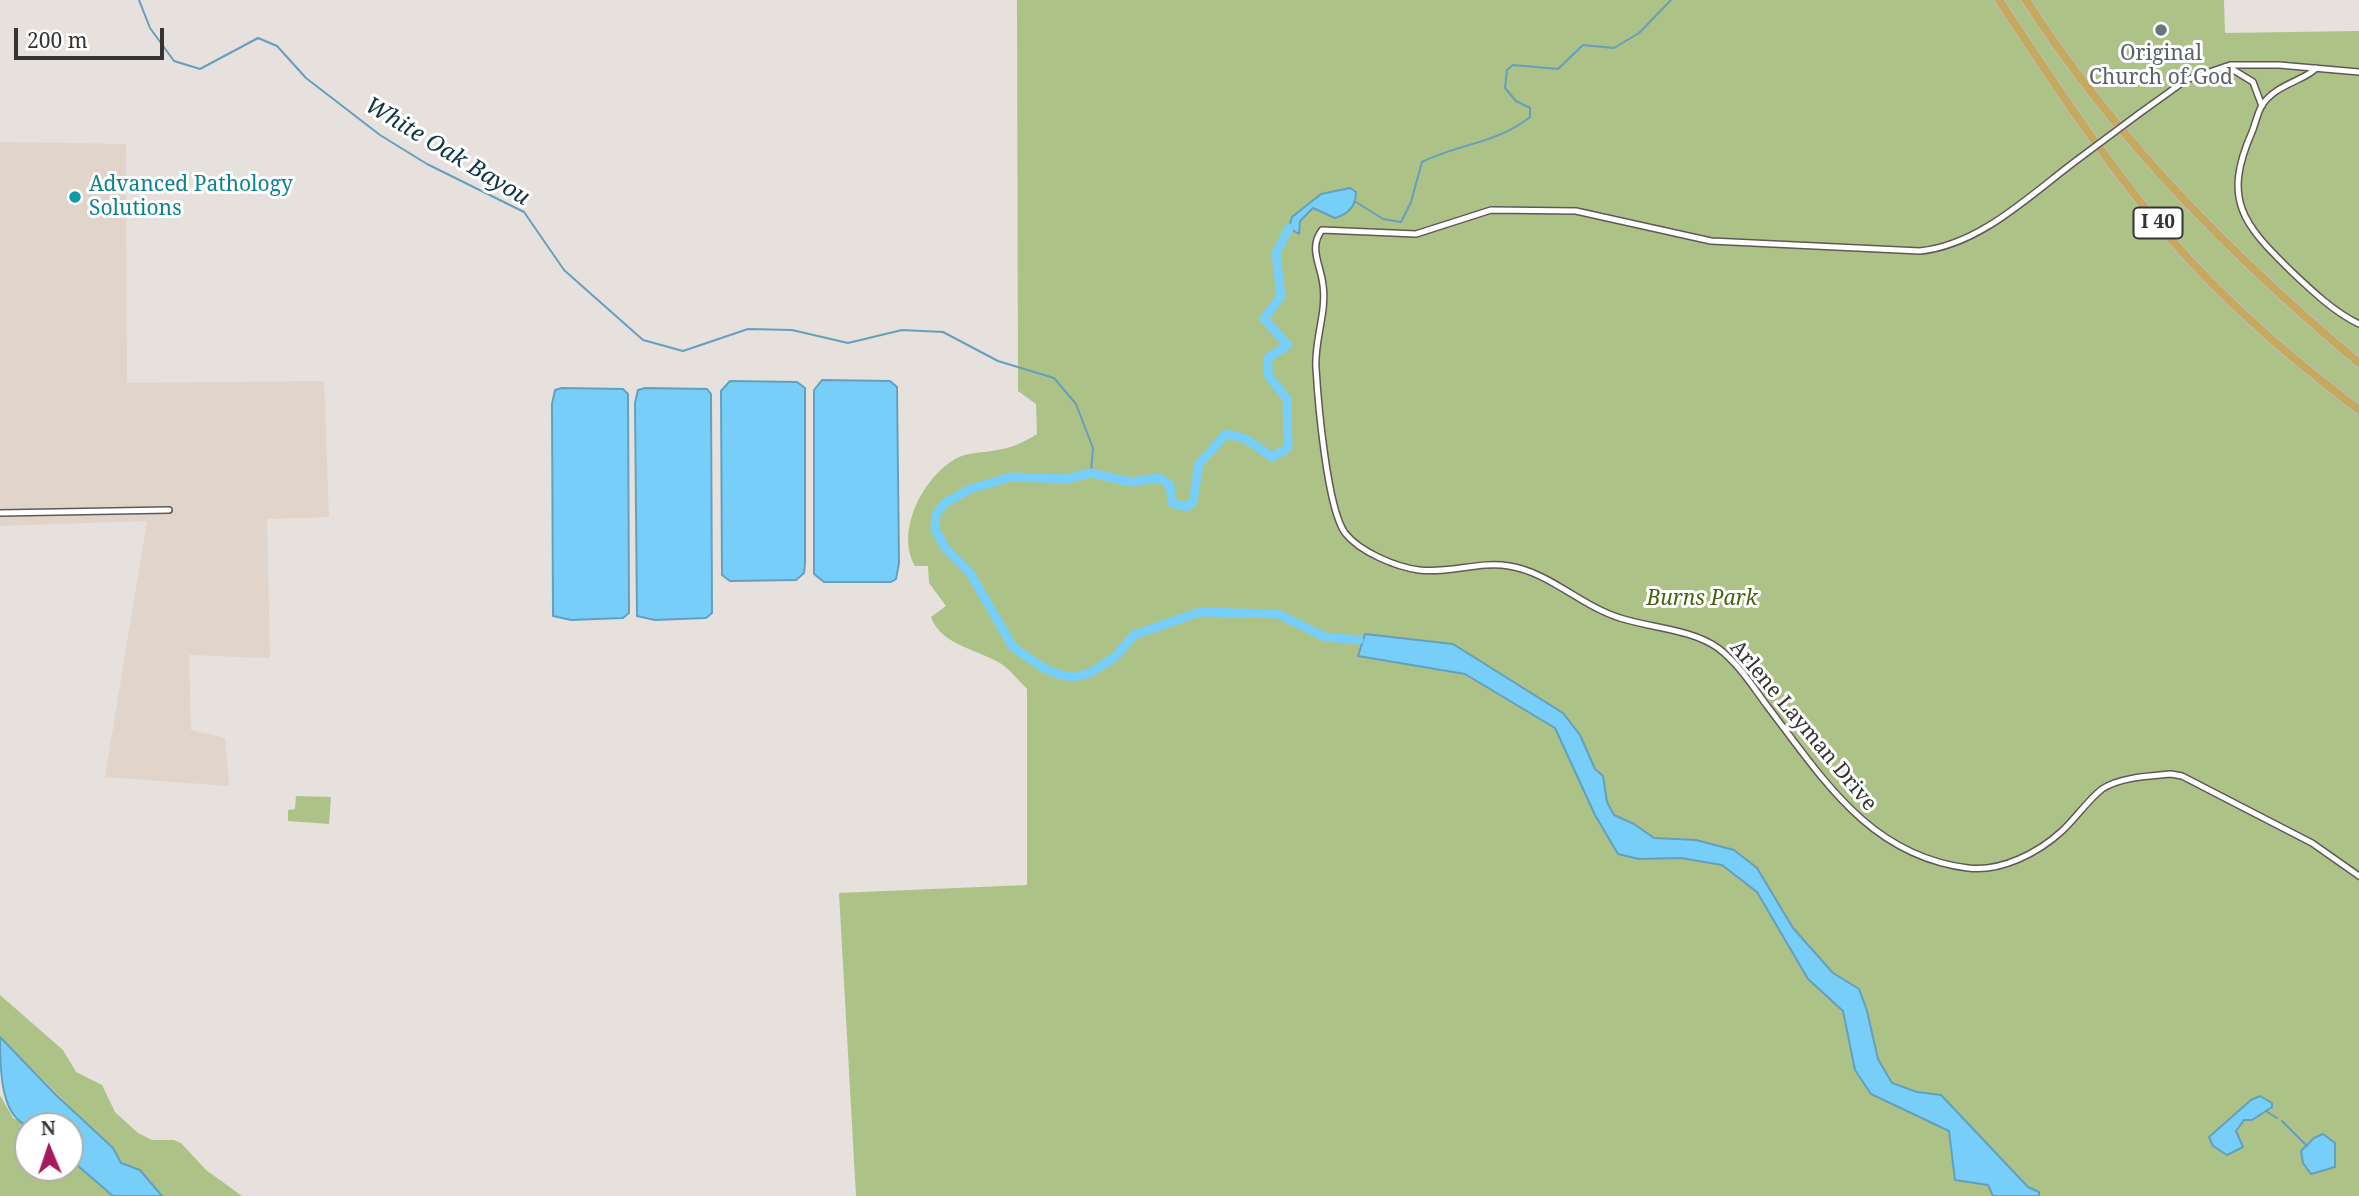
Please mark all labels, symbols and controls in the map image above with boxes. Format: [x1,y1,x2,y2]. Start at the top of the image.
scale bar [18,14,168,58]
marker: Original Church of God [2153,22,2169,38]
text: 200 m [27,26,88,54]
place label: Original Church of God [2089,41,2233,91]
water label: White Oak Bayou [360,92,534,212]
place label: Advanced Pathology Solutions [89,172,293,222]
marker: Advanced Pathology Solutions [67,189,83,205]
road number: I 40 [2134,208,2182,238]
park label: Burns Park [1647,586,1757,612]
street label: Arlene Layman Drive [1724,636,1882,816]
north arrow [14,1112,84,1182]
text: N [40,1115,56,1141]

